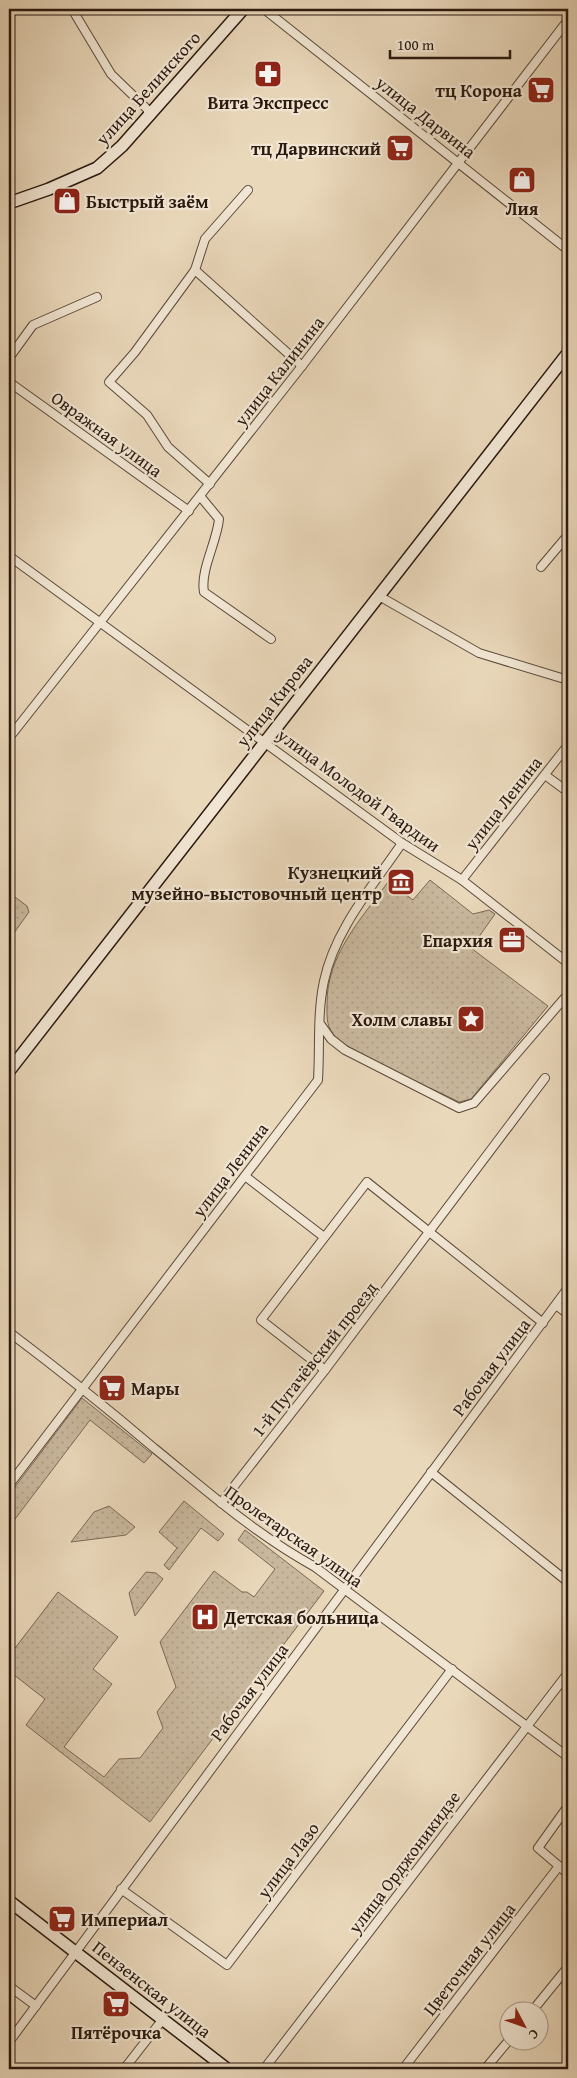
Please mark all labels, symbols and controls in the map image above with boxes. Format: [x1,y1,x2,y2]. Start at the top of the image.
street label: улица Белинского [89,25,207,152]
scale bar [390,28,510,60]
text: 100 m [397,34,435,55]
pharmacy icon: Вита Экспресс [253,59,283,89]
street label: улица Дарвина [369,69,482,165]
supermarket icon: тц Корона [526,75,556,105]
place label: тц Корона [435,77,523,104]
place label: Вита Экспресс [207,89,329,116]
supermarket icon: тц Дарвинский [385,133,415,163]
place label: тц Дарвинский [251,135,381,162]
shop icon: Лия [507,165,537,195]
shop icon: Быстрый заём [52,186,82,216]
place label: Быстрый заём [86,188,209,215]
place label: Лия [506,195,539,222]
street label: улица Калинина [227,310,331,432]
street label: Овражная улица [46,384,169,484]
street label: улица Кирова [229,649,319,754]
street label: улица Молодой Гвардии [271,721,446,859]
street label: улица Ленина [457,750,549,856]
place label: Кузнецкий музейно-выстовочный центр [131,859,382,907]
museum icon: Кузнецкий музейно-выстовочный центр [386,867,416,897]
office icon: Епархия [497,925,527,955]
place label: Епархия [423,927,493,954]
place icon: Холм славы [456,1004,486,1034]
place label: Холм славы [351,1006,452,1033]
street label: улица Ленина [185,1117,275,1224]
street label: 1-й Пугачёвский проезд [245,1275,384,1443]
street label: Рабочая улица [445,1312,537,1422]
supermarket icon: Мары [97,1373,127,1403]
place label: Мары [131,1375,180,1402]
street label: Пролетарская улица [219,1478,369,1594]
hospital icon: Детская больница [190,1602,220,1632]
place label: Детская больница [223,1604,379,1631]
street label: Рабочая улица [203,1637,295,1747]
street label: улица Орджоникидзе [341,1785,467,1940]
street label: улица Лазо [250,1816,326,1905]
street label: Цветочная улица [416,1896,522,2021]
supermarket icon: Империал [47,1904,77,1934]
place label: Империал [81,1906,169,1933]
street label: Пензенская улица [87,1934,218,2044]
supermarket icon: Пятёрочка [101,1989,131,2019]
north arrow [500,2000,550,2050]
place label: Пятёрочка [71,2019,162,2046]
text: С [524,2025,544,2044]

